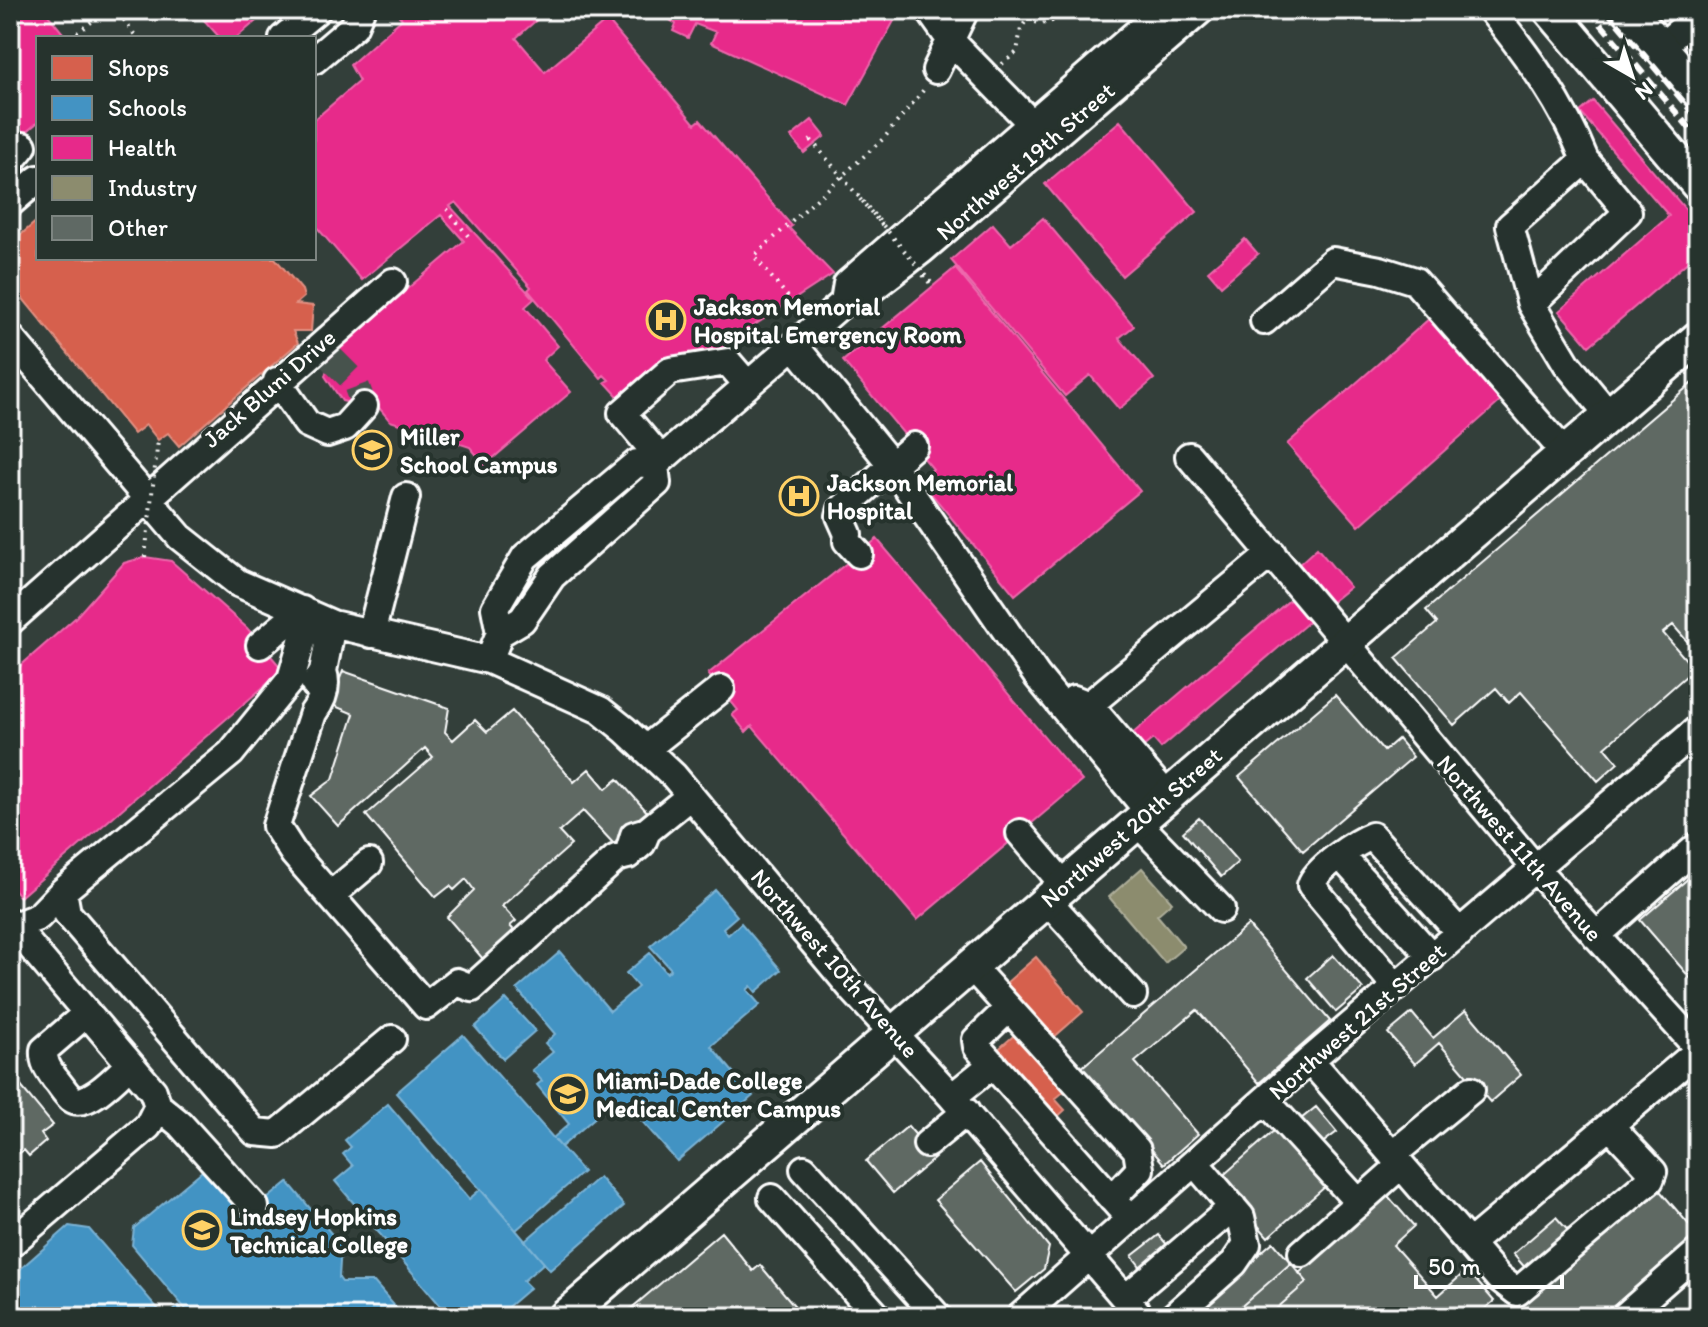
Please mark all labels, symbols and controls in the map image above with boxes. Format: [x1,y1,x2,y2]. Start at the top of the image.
legend [36,36,316,260]
north arrow [1592,36,1672,116]
text: Shops [108,53,169,82]
street label: Northwest 19th Street [930,76,1120,246]
text: N [1630,76,1659,106]
text: Schools [108,93,187,122]
text: Health [108,133,177,162]
text: Industry [108,173,197,202]
text: Other [108,213,168,242]
place label: Jackson Memorial Hospital Emergency Room [693,292,962,350]
hospital icon: Jackson Memorial Hospital Emergency Room [645,299,687,341]
street label: Jack Bluni Drive [197,323,341,453]
place label: Miller School Campus [400,422,558,480]
school or university icon: Miller School Campus [351,429,393,471]
place label: Jackson Memorial Hospital [826,468,1013,526]
hospital icon: Jackson Memorial Hospital [778,475,820,517]
street label: Northwest 20th Street [1034,740,1228,914]
street label: Northwest 11th Avenue [1431,749,1609,947]
street label: Northwest 10th Avenue [745,862,925,1064]
street label: Northwest 21st Street [1262,936,1452,1106]
place label: Miami-Dade College Medical Center Campus [596,1066,841,1124]
school or university icon: Miami-Dade College Medical Center Campus [547,1073,589,1115]
place label: Lindsey Hopkins Technical College [229,1202,408,1260]
school or university icon: Lindsey Hopkins Technical College [181,1209,223,1251]
scale bar [1416,1239,1562,1289]
text: 50 m [1428,1252,1481,1281]

